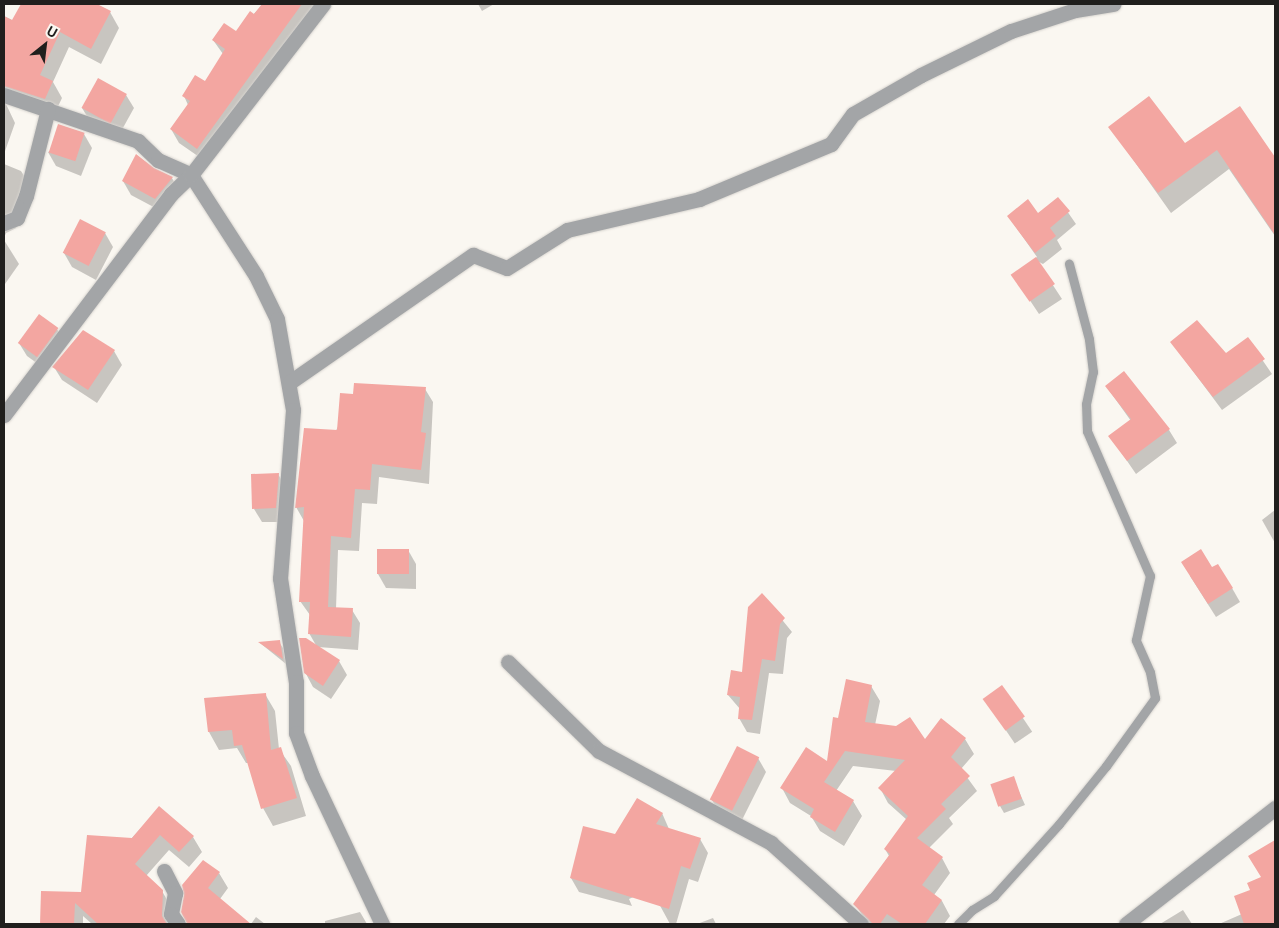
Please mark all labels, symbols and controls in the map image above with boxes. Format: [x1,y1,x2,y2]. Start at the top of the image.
north arrow [20,20,70,70]
text: U [44,22,60,41]

